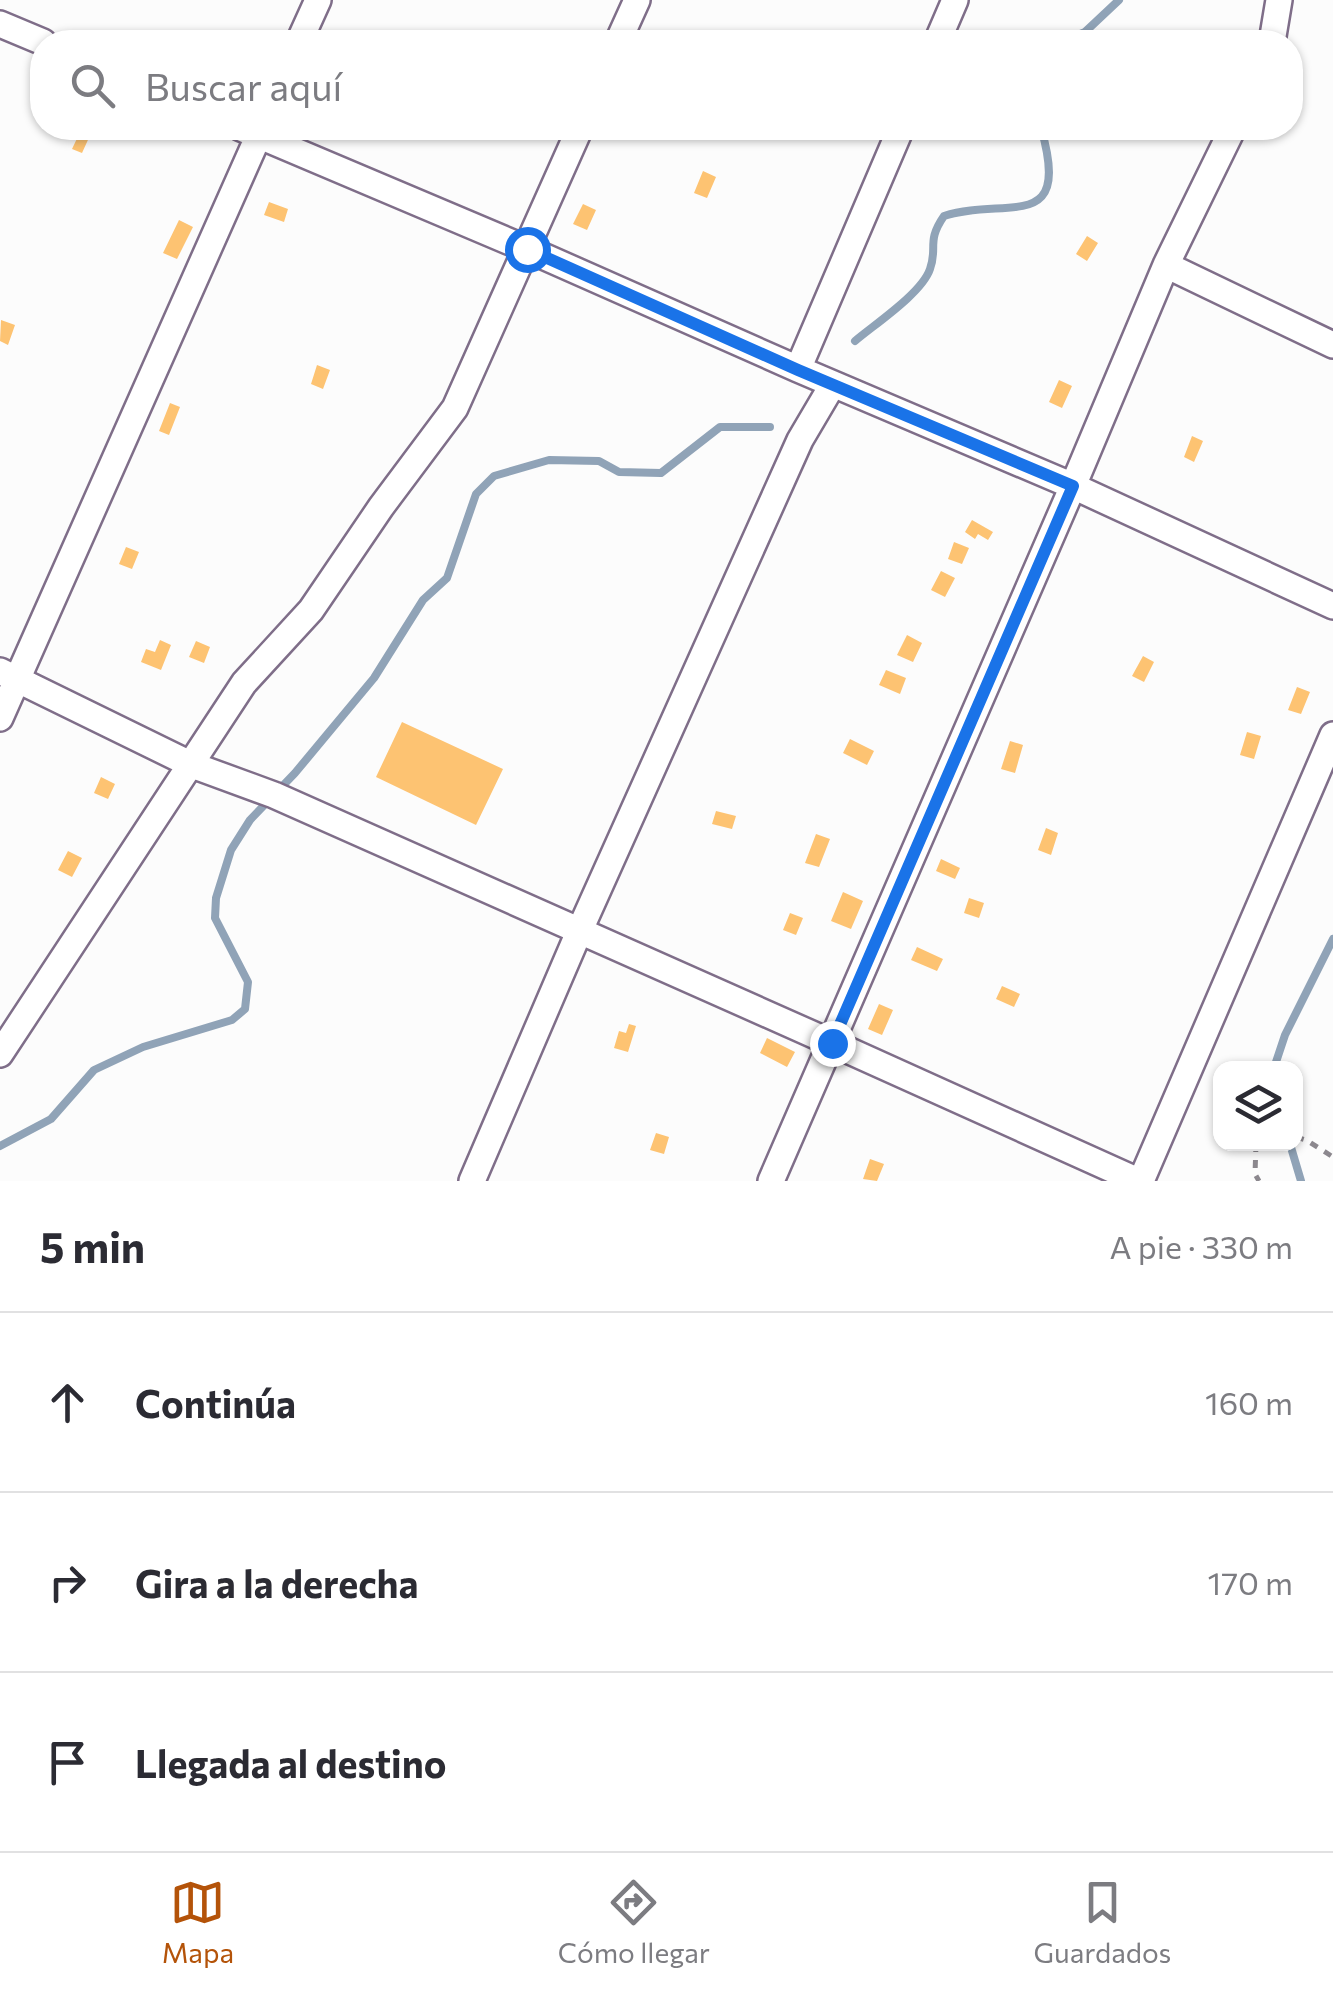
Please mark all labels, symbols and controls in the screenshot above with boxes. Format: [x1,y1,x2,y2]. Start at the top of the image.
search box [30,30,1303,140]
icon: search [65,58,120,113]
text: Buscar aquí [145,62,342,109]
route start [505,227,551,273]
route end [810,1021,856,1067]
map controls [1213,1061,1303,1151]
button: layers [1213,1061,1303,1151]
text: 5 min [40,1220,145,1272]
text: A pie · 330 m [1110,1226,1293,1266]
icon: ahead [40,1375,95,1430]
text: Continúa [135,1379,296,1426]
text: 160 m [1205,1382,1293,1422]
icon: right [40,1555,95,1610]
text: Gira a la derecha [135,1559,419,1606]
text: 170 m [1208,1562,1293,1602]
icon: arrive [40,1735,95,1790]
text: Llegada al destino [135,1739,446,1786]
tab: Mapa [162,1875,234,1969]
tab: Cómo llegar [558,1875,710,1969]
tab: Guardados [1034,1875,1171,1969]

